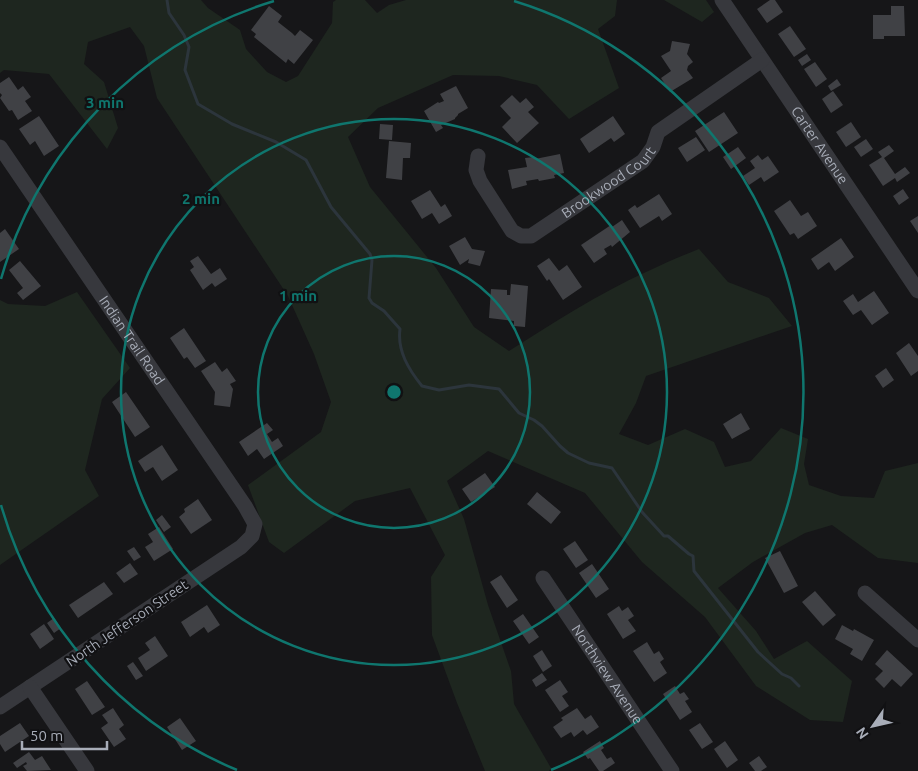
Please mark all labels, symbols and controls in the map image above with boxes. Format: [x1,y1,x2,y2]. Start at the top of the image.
text: 3 min [86,94,124,111]
street label: Carter Avenue [788,103,852,187]
street label: Brookwood Court [559,143,659,221]
text: 2 min [182,190,220,207]
text: 1 min [279,287,317,304]
street label: Indian Trail Road [96,293,168,388]
centre of rings [385,383,403,401]
street label: North Jefferson Street [63,576,191,670]
street label: Northview Avenue [569,622,646,727]
north arrow [848,701,898,751]
scale bar [22,718,108,750]
text: N [853,724,872,742]
text: 50 m [30,727,63,744]

